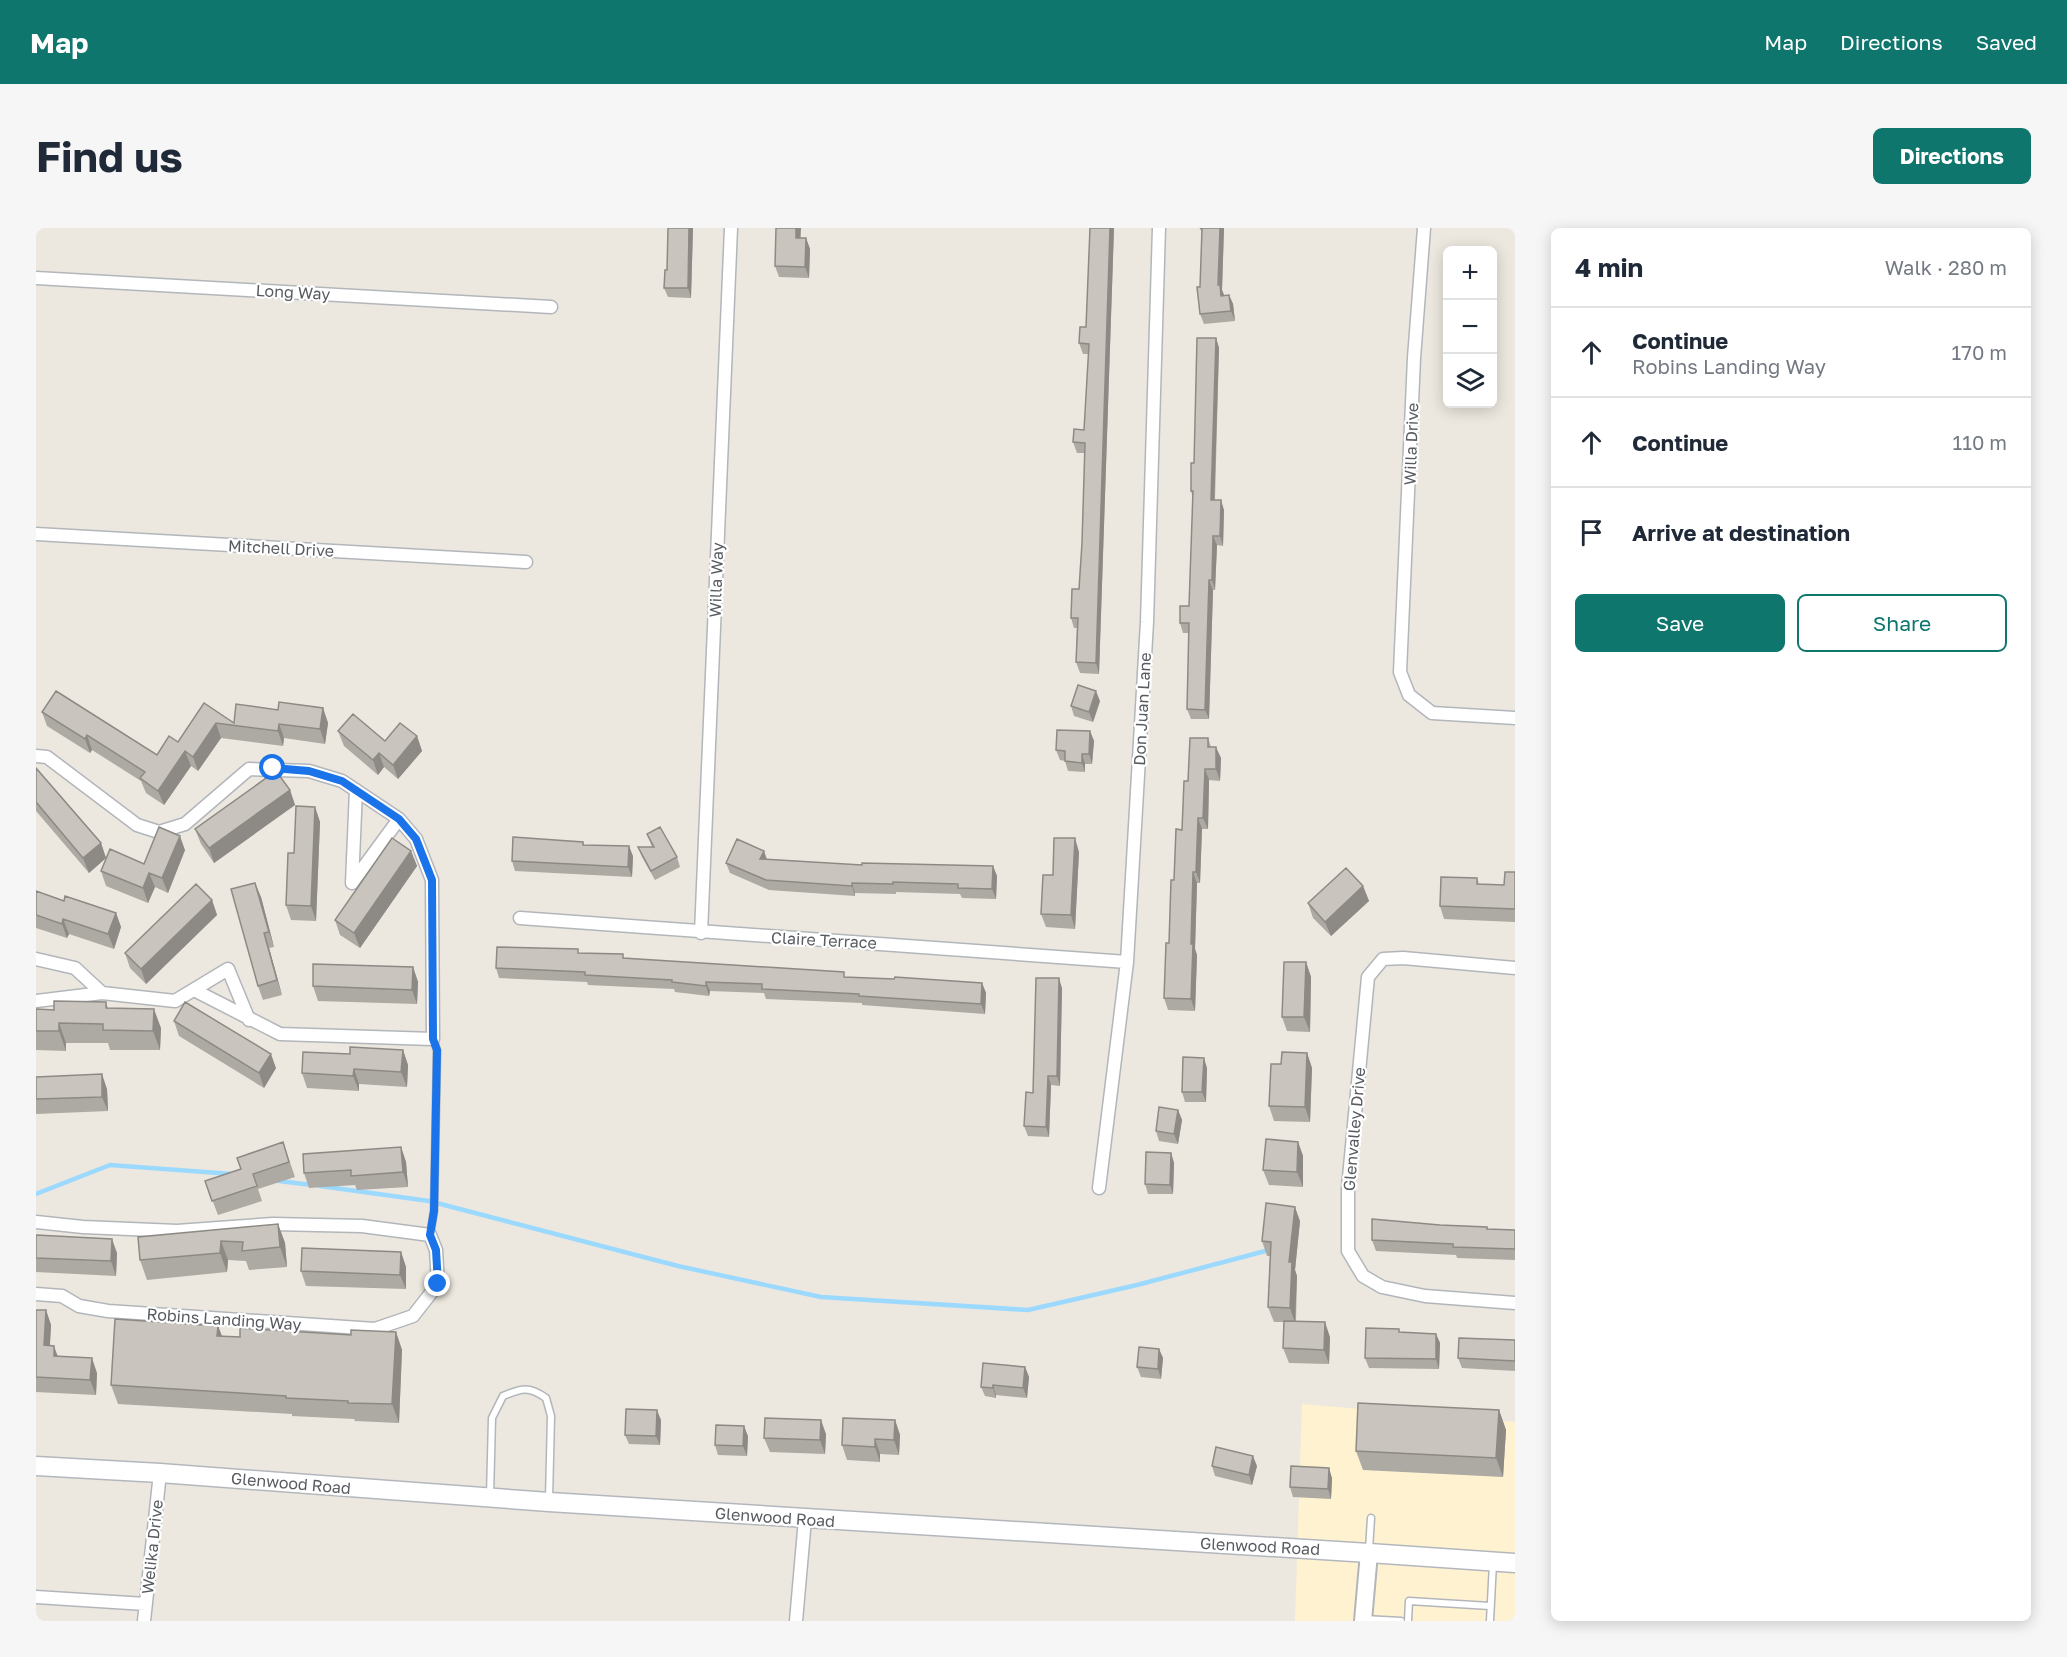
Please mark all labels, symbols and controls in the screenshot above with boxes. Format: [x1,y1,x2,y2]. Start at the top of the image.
text: Map [30,26,88,59]
text: Map [1764,29,1807,55]
text: Directions [1840,29,1943,55]
text: Saved [1976,29,2037,55]
button: Directions [1873,128,2031,184]
text: Find us [36,131,183,181]
map controls [1443,246,1497,408]
button: + [1443,246,1497,300]
text: 4 min [1575,252,1643,283]
text: Walk · 280 m [1885,255,2007,279]
street label: Long Way [255,280,331,304]
button: − [1443,300,1497,354]
text: Continue [1632,327,1728,354]
icon: ahead [1575,336,1608,369]
text: 170 m [1952,340,2007,364]
button: layers [1443,354,1497,408]
text: Robins Landing Way [1632,354,1826,378]
street label: Willa Drive [1400,402,1422,486]
icon: ahead [1575,426,1608,459]
text: Continue [1632,429,1728,456]
text: 110 m [1953,430,2007,454]
icon: arrive [1575,516,1608,549]
text: Arrive at destination [1632,519,1850,546]
street label: Mitchell Drive [227,535,335,561]
street label: Willa Way [705,542,727,618]
button: Save [1575,594,1785,652]
button: Share [1797,594,2007,652]
street label: Don Juan Lane [1129,652,1155,766]
route start [259,754,285,780]
street label: Claire Terrace [771,927,877,953]
street label: Glenvalley Drive [1339,1066,1369,1192]
route end [424,1270,450,1296]
street label: Robins Landing Way [146,1304,302,1334]
street label: Glenwood Road [230,1468,352,1498]
street label: Welika Drive [137,1499,167,1595]
street label: Glenwood Road [714,1503,836,1531]
street label: Glenwood Road [1199,1533,1321,1559]

